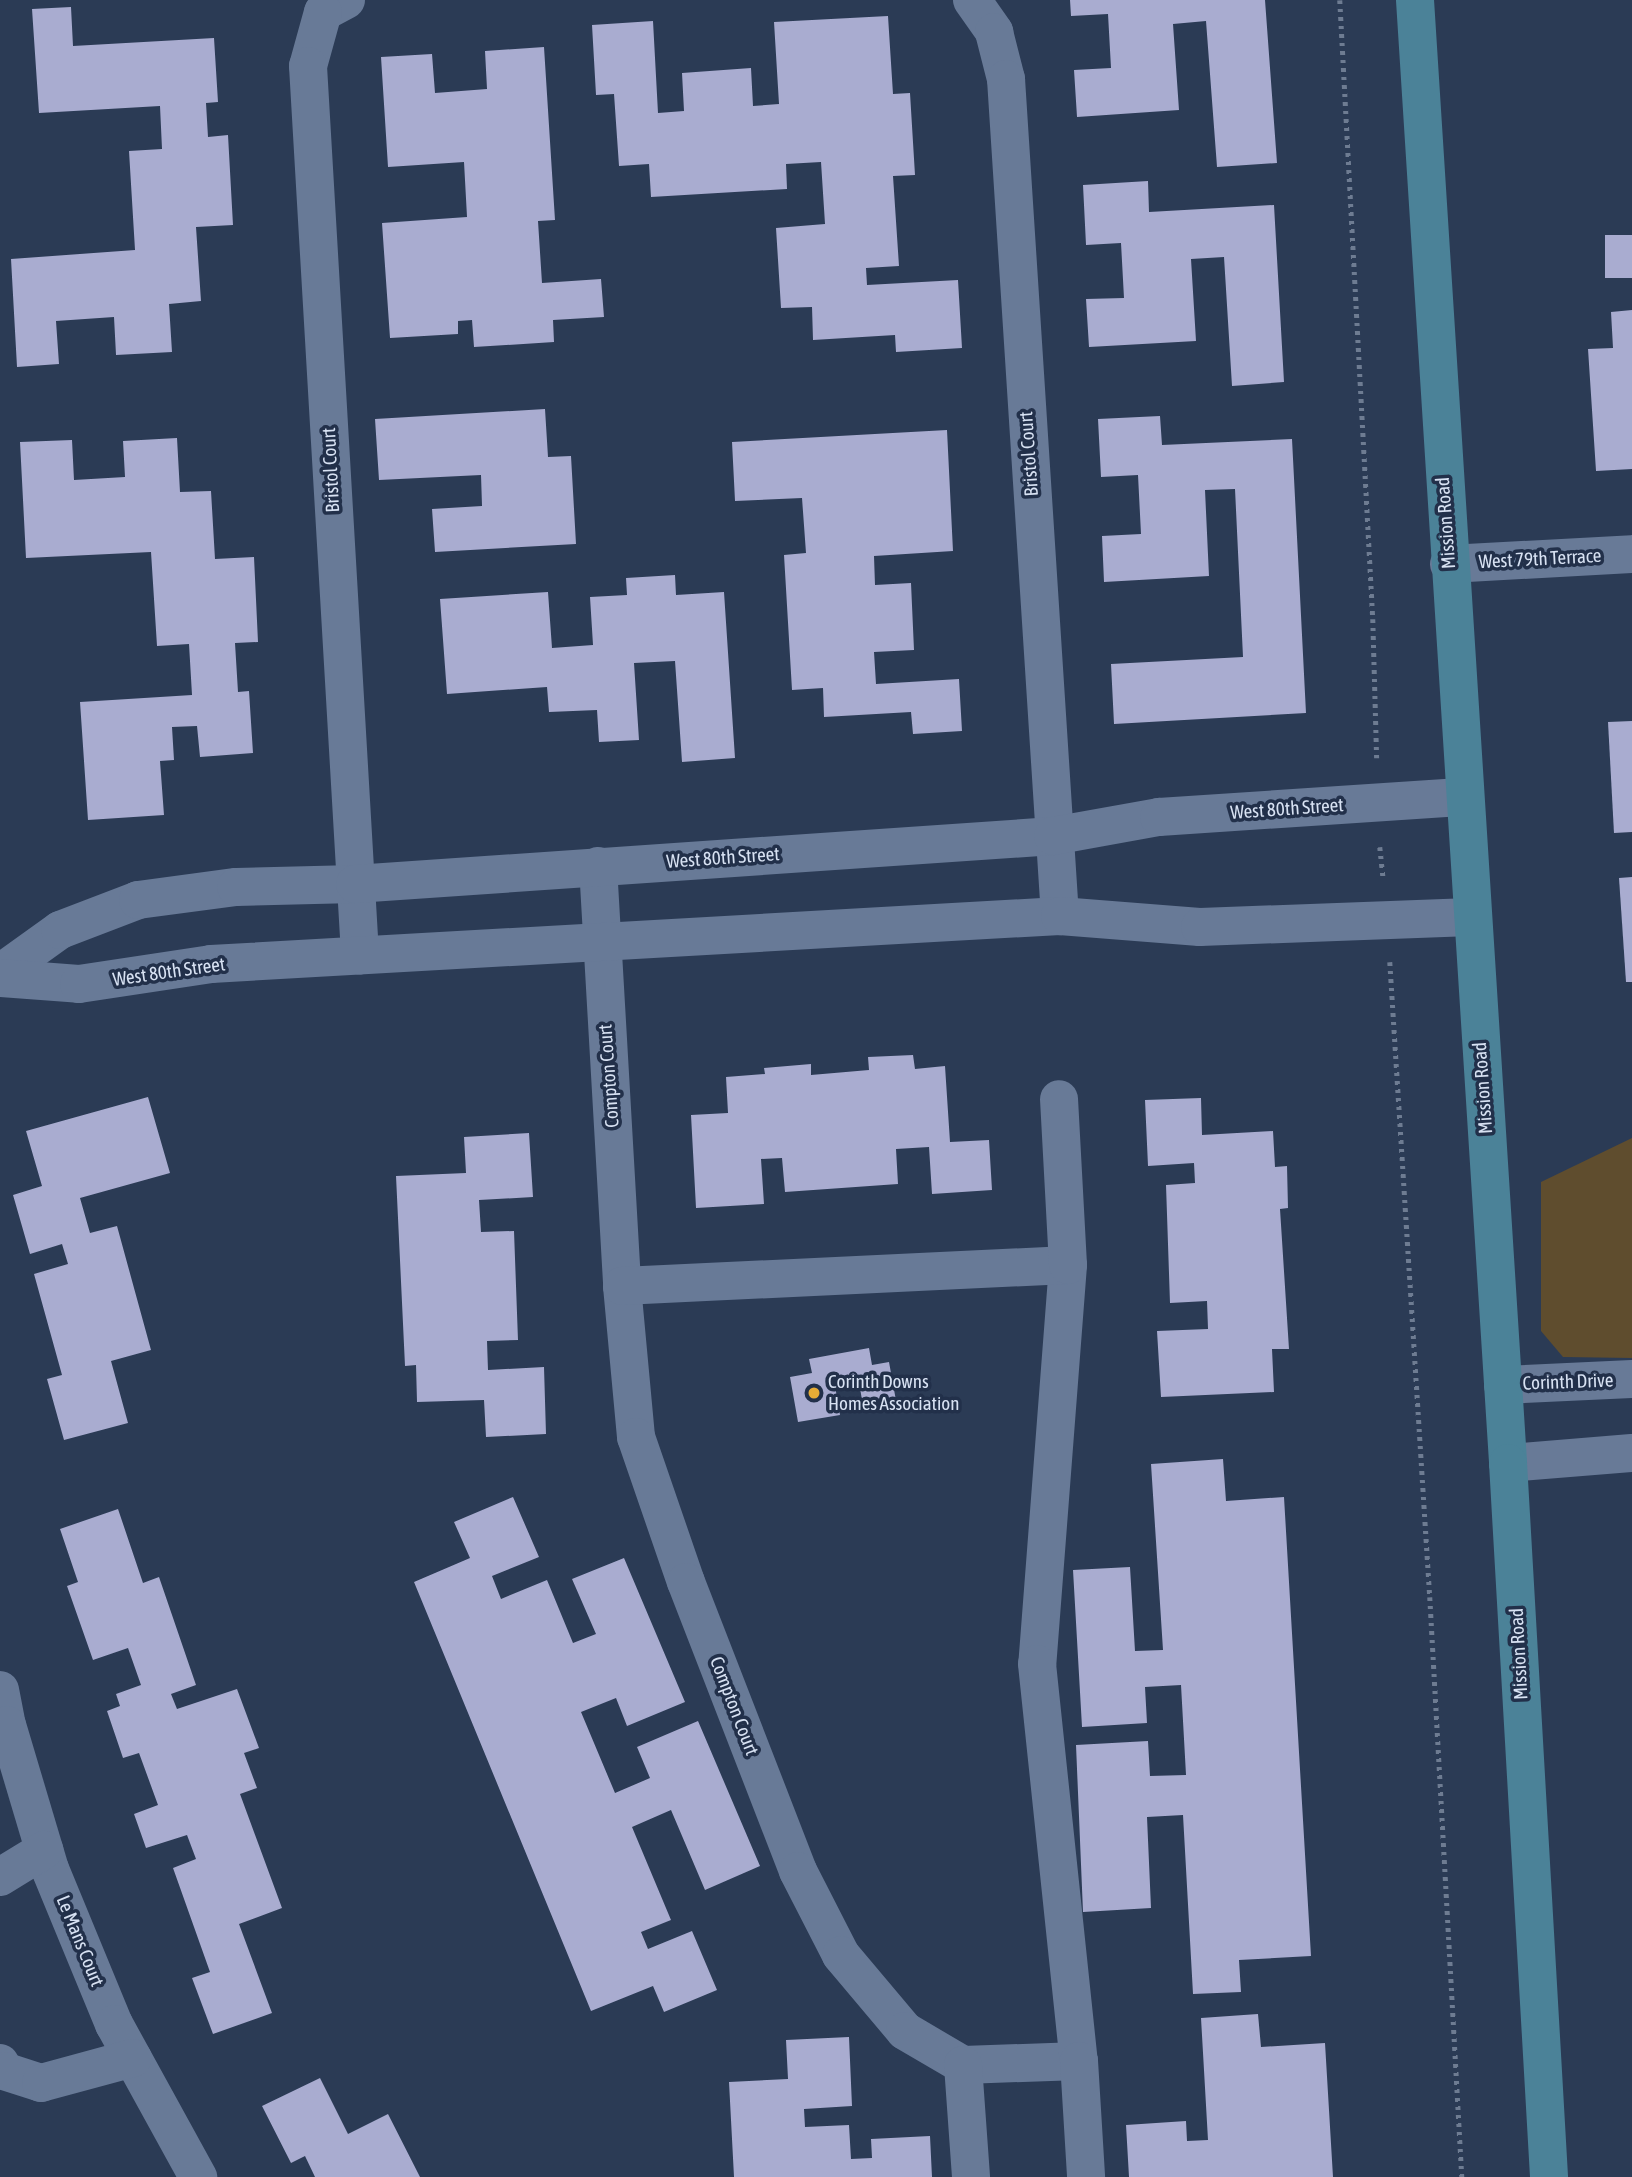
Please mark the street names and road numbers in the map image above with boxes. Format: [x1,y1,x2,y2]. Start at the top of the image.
street label: Bristol Court [1015,411,1043,497]
street label: Bristol Court [317,427,345,513]
street label: Mission Road [1431,476,1461,570]
street label: West 79th Terrace [1478,544,1602,574]
street label: West 80th Street [1230,794,1344,824]
street label: West 80th Street [666,843,780,873]
street label: West 80th Street [111,953,227,991]
street label: Compton Court [594,1023,624,1129]
street label: Mission Road [1468,1041,1498,1135]
street label: Corinth Drive [1522,1369,1614,1395]
street label: Mission Road [1505,1608,1533,1700]
street label: Compton Court [705,1653,763,1759]
street label: Le Mans Court [51,1892,109,1990]

